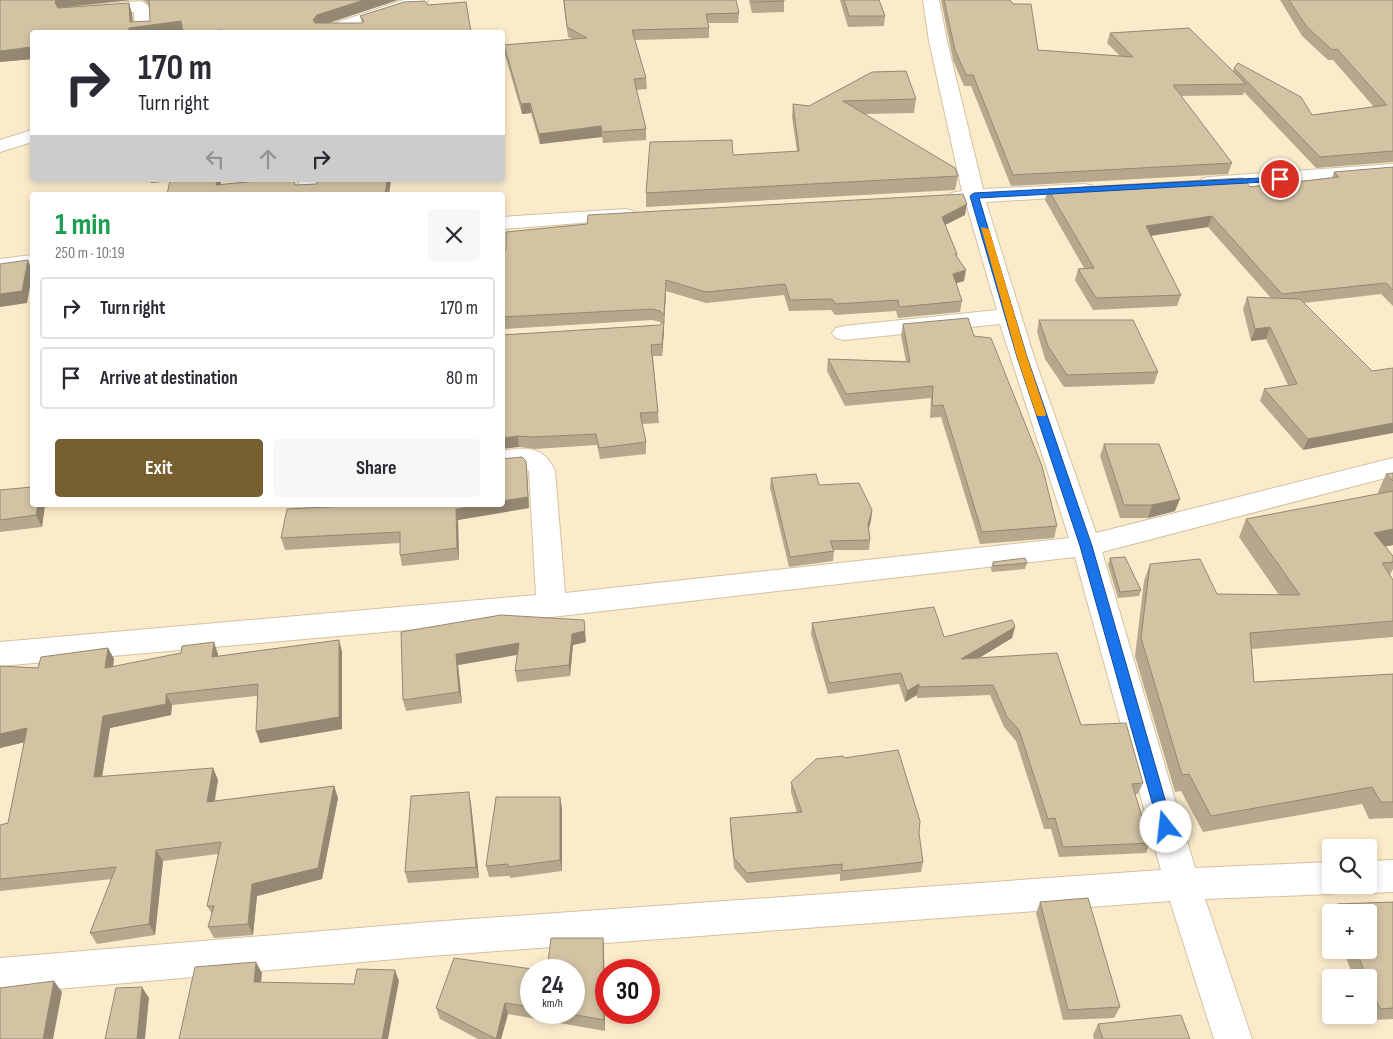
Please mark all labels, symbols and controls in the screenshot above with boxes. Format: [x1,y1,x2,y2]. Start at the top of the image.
text: 170 m [138,47,212,90]
icon: right [55,50,120,115]
text: Turn right [138,90,209,117]
icon: left [201,145,229,173]
icon: ahead [254,145,282,173]
icon: right [307,145,335,173]
pin [1259,158,1301,200]
icon: arrive [1266,165,1294,193]
text: 1 min [55,207,111,243]
button: close [428,209,480,261]
text: 250 m · 10:19 [55,244,125,263]
icon: right [57,294,85,322]
text: Turn right [100,297,165,320]
text: 170 m [440,297,478,320]
icon: arrive [57,364,85,392]
text: Arrive at destination [100,367,238,390]
text: 80 m [446,367,478,390]
button: Exit [55,439,263,497]
button: Share [273,439,480,497]
position arrow [1139,800,1191,852]
map controls [1322,839,1377,1024]
button: search [1322,839,1377,894]
button: + [1322,904,1377,959]
speed limit sign: 30 [595,959,660,1024]
button: − [1322,969,1377,1024]
text: 24 [541,970,564,1001]
text: km/h [542,996,563,1011]

